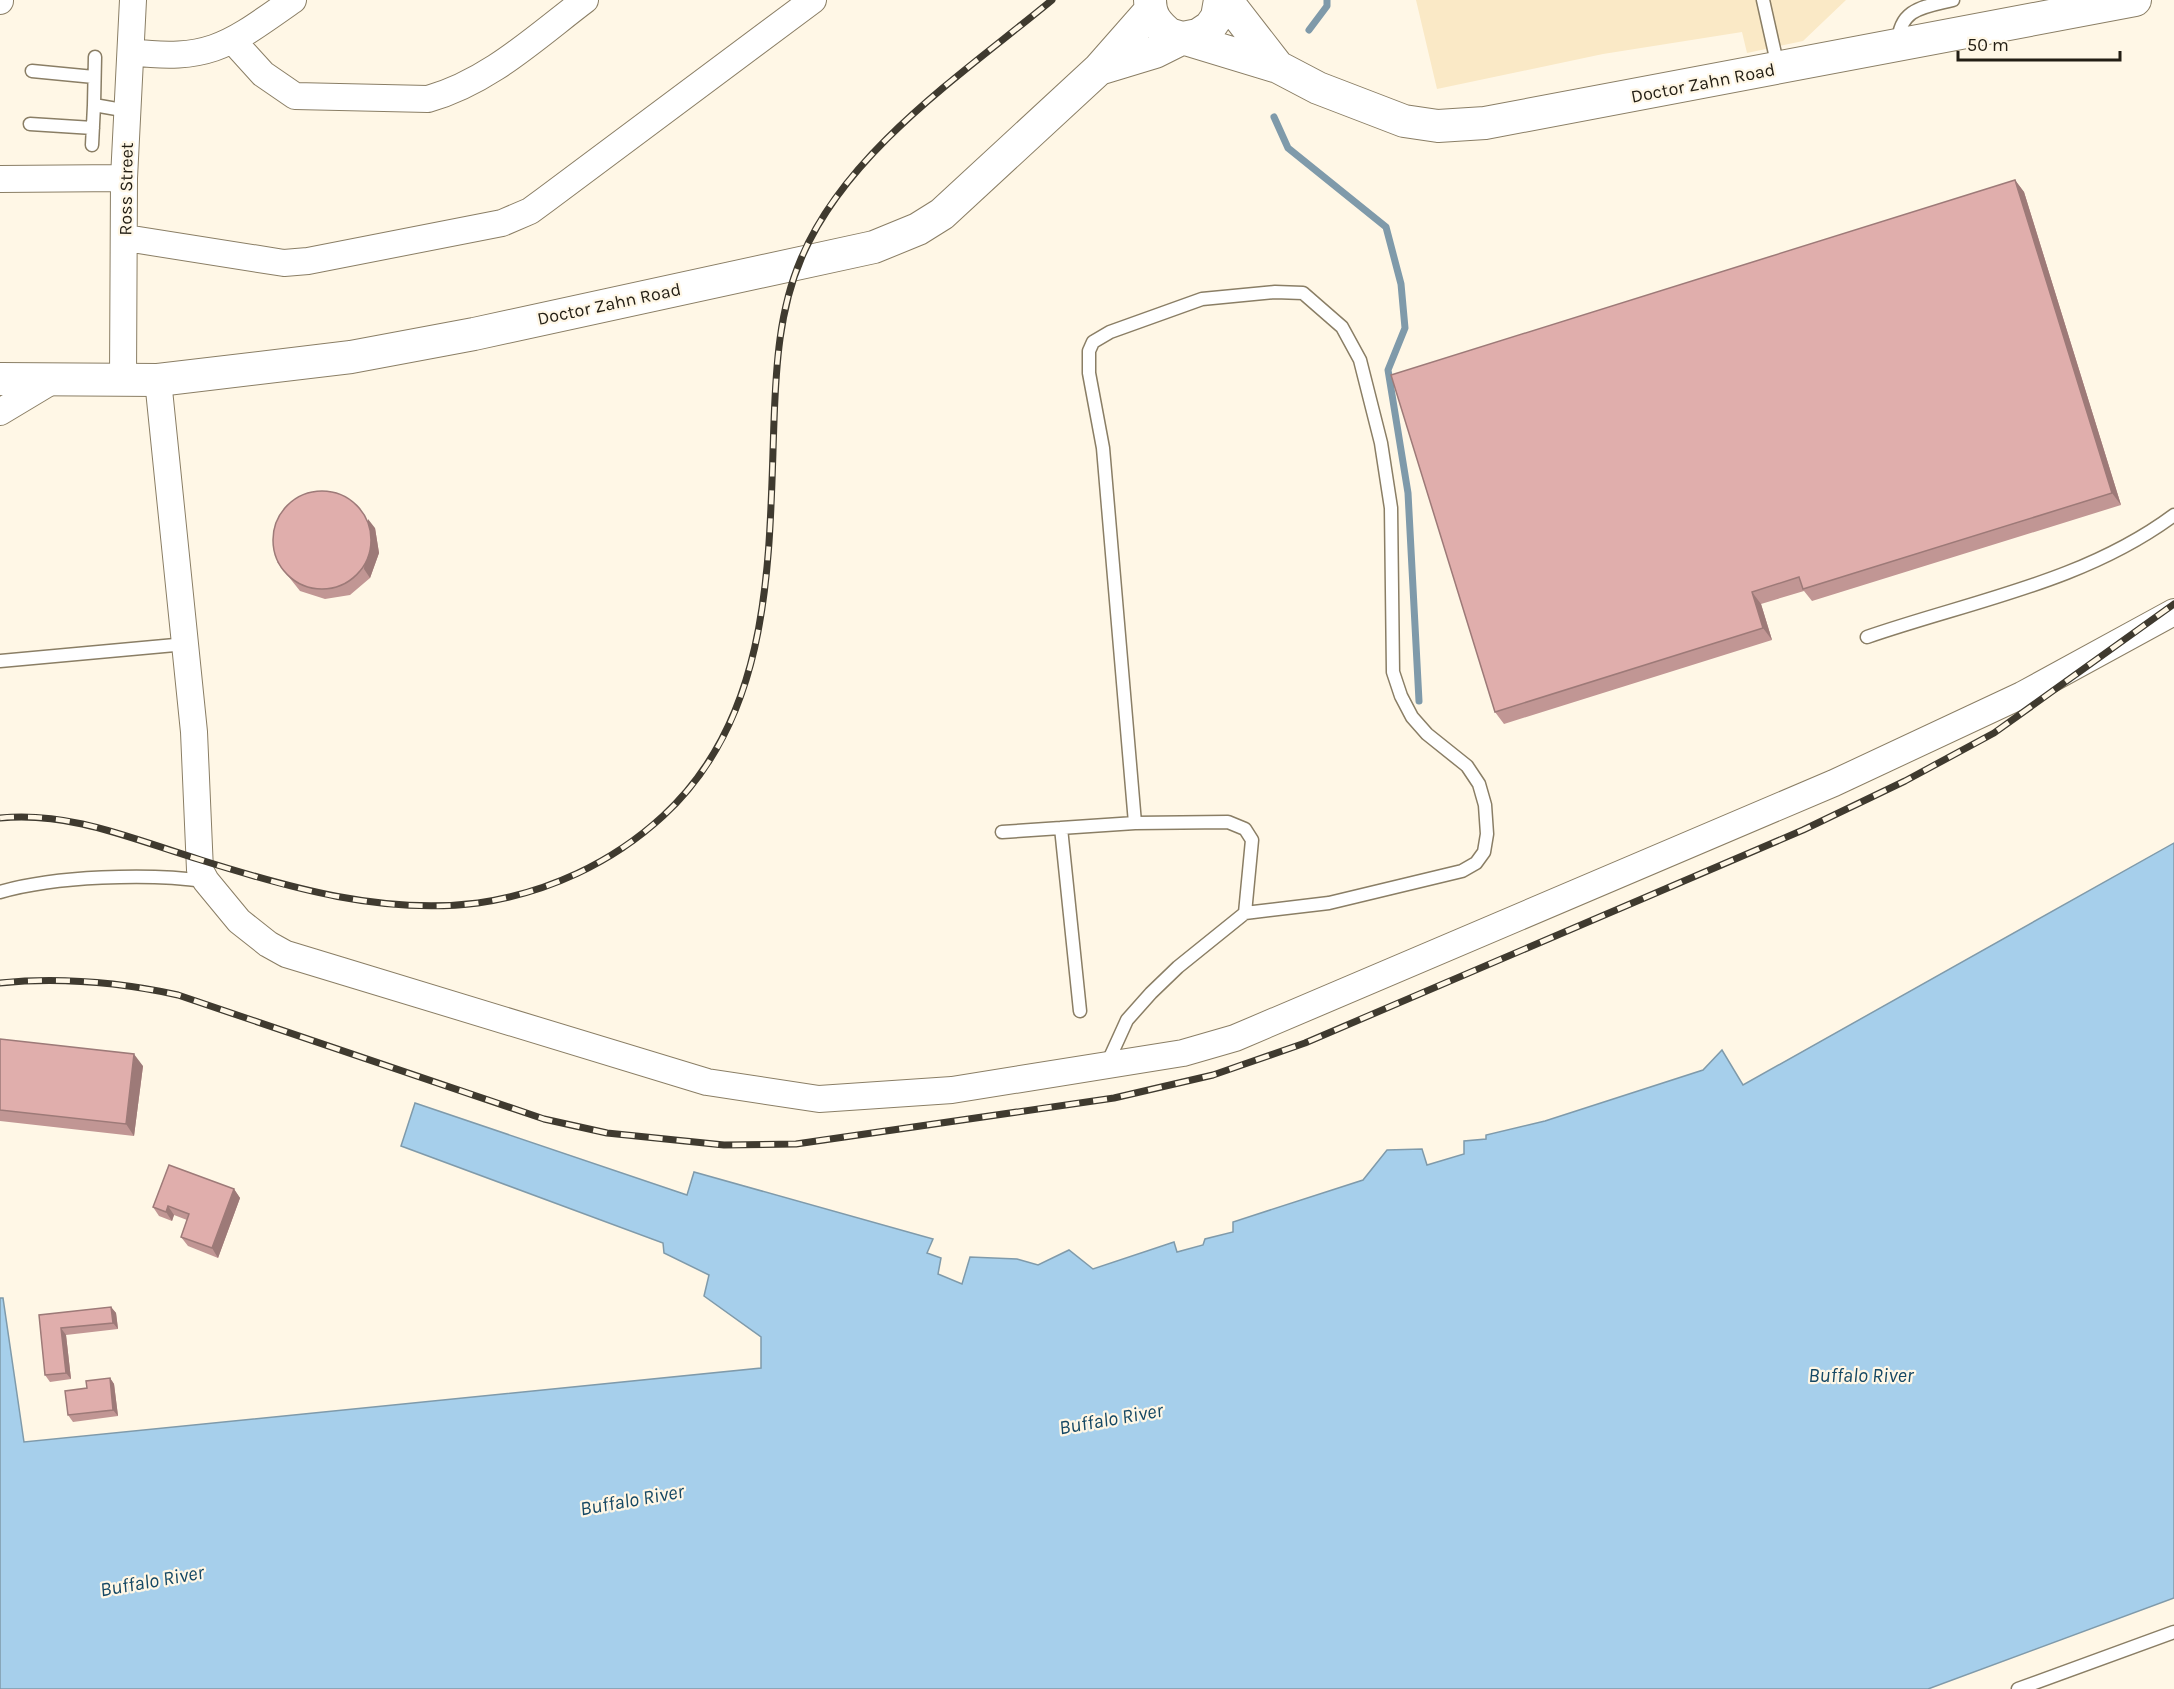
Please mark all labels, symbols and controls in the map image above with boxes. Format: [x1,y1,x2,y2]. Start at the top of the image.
scale bar [1958,24,2120,62]
text: 50 m [1967,34,2009,56]
street label: Doctor Zahn Road [1629,58,1777,108]
street label: Ross Street [114,142,138,236]
street label: Doctor Zahn Road [535,278,683,330]
water label: Buffalo River [1808,1364,1915,1387]
water label: Buffalo River [1057,1398,1166,1439]
water label: Buffalo River [578,1479,687,1520]
water label: Buffalo River [98,1560,207,1601]

